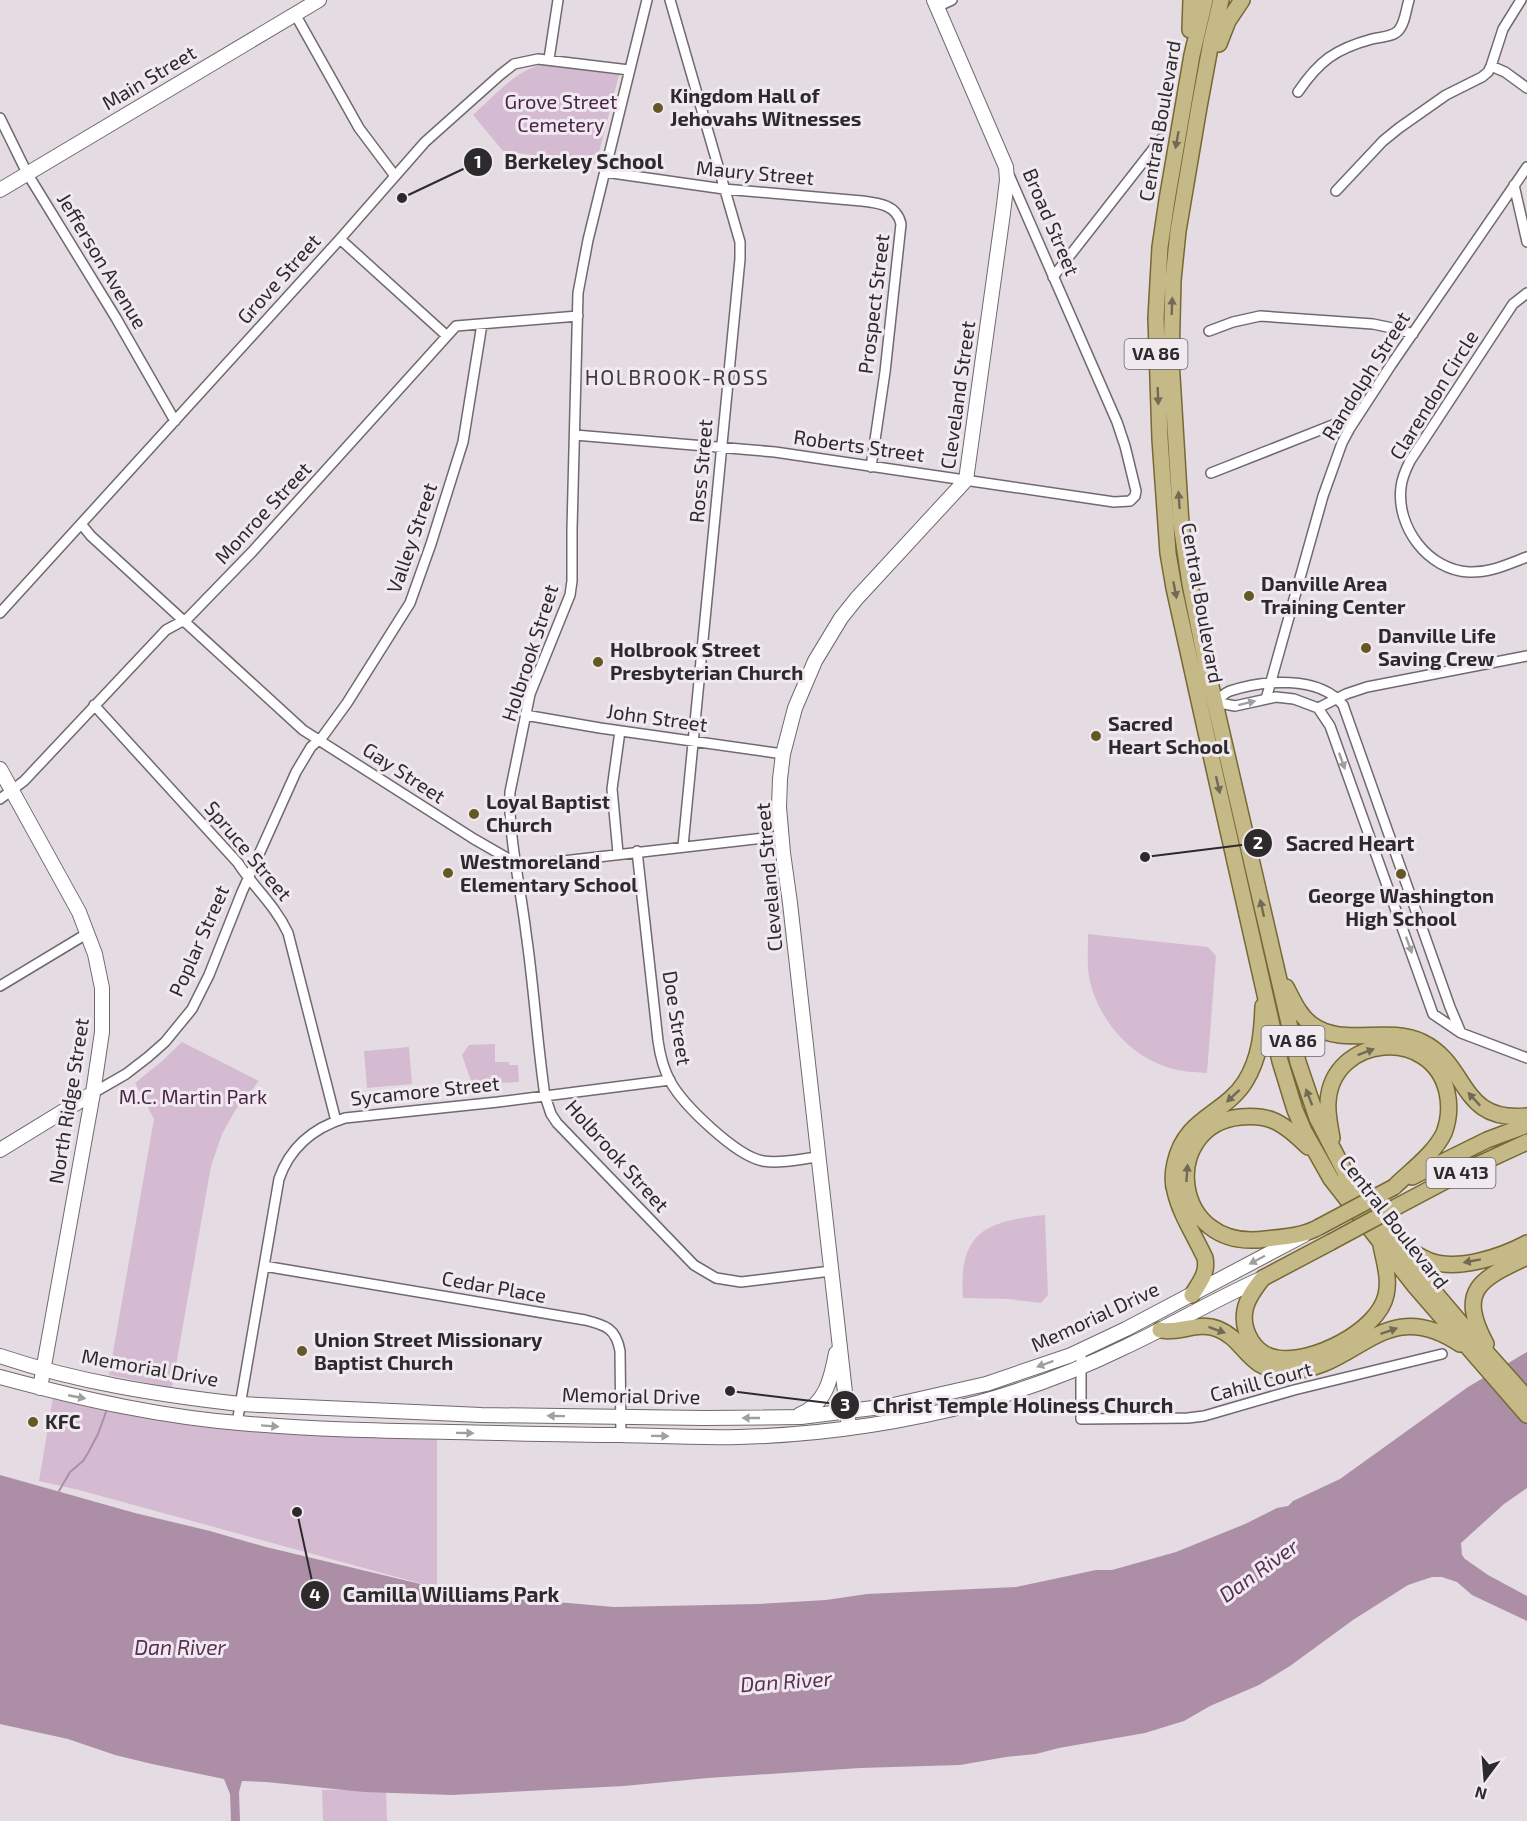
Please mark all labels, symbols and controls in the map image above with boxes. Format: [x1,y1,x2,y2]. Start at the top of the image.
street label: Central Boulevard [1133,39,1185,203]
street label: Main Street [97,40,200,115]
place label: Kingdom Hall of Jehovahs Witnesses [670,83,861,130]
park label: Grove Street Cemetery [505,89,618,136]
marker: Kingdom Hall of Jehovahs Witnesses [651,101,665,115]
one-way arrow [1173,130,1182,149]
callout: Berkeley School [463,142,676,181]
text: Berkeley School [504,148,664,174]
text: 1 [474,150,482,172]
street label: Maury Street [695,155,815,189]
street label: Broad Street [1019,164,1085,279]
street label: Jefferson Avenue [53,188,153,333]
street label: Grove Street [232,228,325,328]
street label: Prospect Street [853,232,894,375]
one-way arrow [1168,296,1177,315]
street label: Randolph Street [1316,306,1414,444]
street label: Cleveland Street [935,319,979,470]
street label: Clarendon Circle [1384,325,1483,464]
road number: VA 86 [1124,339,1188,369]
district label: HOLBROOK-ROSS [585,364,769,389]
one-way arrow [1153,387,1162,406]
street label: Ross Street [684,418,717,524]
street label: Roberts Street [792,424,926,466]
street label: Monroe Street [209,456,316,568]
street label: Valley Street [381,479,441,596]
one-way arrow [1175,491,1184,510]
street label: Central Boulevard [1177,521,1229,685]
place label: Danville Area Training Center [1261,571,1406,618]
street label: Holbrook Street [496,581,563,724]
one-way arrow [1171,581,1180,600]
marker: Danville Area Training Center [1242,589,1256,603]
place label: Danville Life Saving Crew [1378,623,1496,670]
place label: Holbrook Street Presbyterian Church [610,637,803,685]
marker: Danville Life Saving Crew [1359,641,1373,655]
marker: Holbrook Street Presbyterian Church [591,655,605,669]
street label: John Street [605,698,709,736]
one-way arrow [1238,698,1256,708]
place label: Sacred Heart School [1108,711,1230,758]
marker: Sacred Heart School [1089,729,1103,743]
street label: Gay Street [359,737,451,808]
one-way arrow [1338,752,1348,770]
one-way arrow [1213,776,1223,794]
place label: Loyal Baptist Church [486,789,610,836]
street label: Spruce Street [200,796,298,905]
street label: Cleveland Street [750,801,786,952]
marker: Loyal Baptist Church [467,807,481,821]
callout: Sacred Heart [1243,824,1426,863]
text: Sacred Heart [1286,830,1415,855]
text: 2 [1253,831,1263,853]
place label: Westmoreland Elementary School [460,849,638,897]
marker: Westmoreland Elementary School [441,866,455,880]
marker: George Washington High School [1394,867,1408,881]
street label: Poplar Street [163,881,233,1000]
place label: George Washington High School [1308,883,1494,930]
one-way arrow [1257,899,1267,917]
one-way arrow [1404,936,1414,954]
street label: Doe Street [659,969,697,1067]
street label: North Ridge Street [43,1016,93,1186]
road number: VA 86 [1262,1026,1324,1056]
one-way arrow [1357,1047,1375,1056]
street label: Sycamore Street [349,1070,501,1110]
park label: M.C. Martin Park [119,1084,267,1108]
one-way arrow [1226,1088,1240,1102]
one-way arrow [1304,1088,1314,1106]
one-way arrow [1468,1092,1482,1106]
street label: Holbrook Street [561,1094,675,1217]
street label: Central Boulevard [1335,1150,1454,1293]
road number: VA 413 [1426,1158,1496,1188]
one-way arrow [1182,1164,1192,1183]
one-way arrow [1249,1256,1266,1265]
one-way arrow [1462,1257,1481,1266]
street label: Cedar Place [440,1265,548,1307]
street label: Memorial Drive [1027,1276,1162,1356]
one-way arrow [1380,1325,1398,1335]
one-way arrow [1208,1326,1226,1335]
place label: Union Street Missionary Baptist Church [314,1327,543,1374]
street label: Memorial Drive [80,1343,220,1391]
marker: Union Street Missionary Baptist Church [295,1344,309,1358]
street label: Cahill Court [1207,1356,1315,1406]
one-way arrow [1035,1360,1053,1370]
street label: Memorial Drive [562,1382,700,1408]
callout: Christ Temple Holiness Church [830,1386,1186,1425]
text: Christ Temple Holiness Church [873,1392,1173,1417]
one-way arrow [68,1393,87,1402]
text: 3 [840,1393,850,1415]
place label: KFC [45,1409,81,1433]
one-way arrow [547,1411,566,1421]
one-way arrow [742,1413,761,1423]
marker: KFC [26,1415,40,1429]
one-way arrow [260,1421,279,1430]
one-way arrow [455,1428,474,1438]
one-way arrow [650,1432,669,1441]
water label: Dan River [1214,1532,1303,1607]
callout: Camilla Williams Park [300,1576,571,1615]
text: Camilla Williams Park [343,1581,559,1606]
text: 4 [309,1583,321,1605]
water label: Dan River [134,1634,226,1659]
water label: Dan River [739,1665,833,1696]
north arrow [1455,1749,1515,1809]
text: N [1473,1783,1489,1805]

